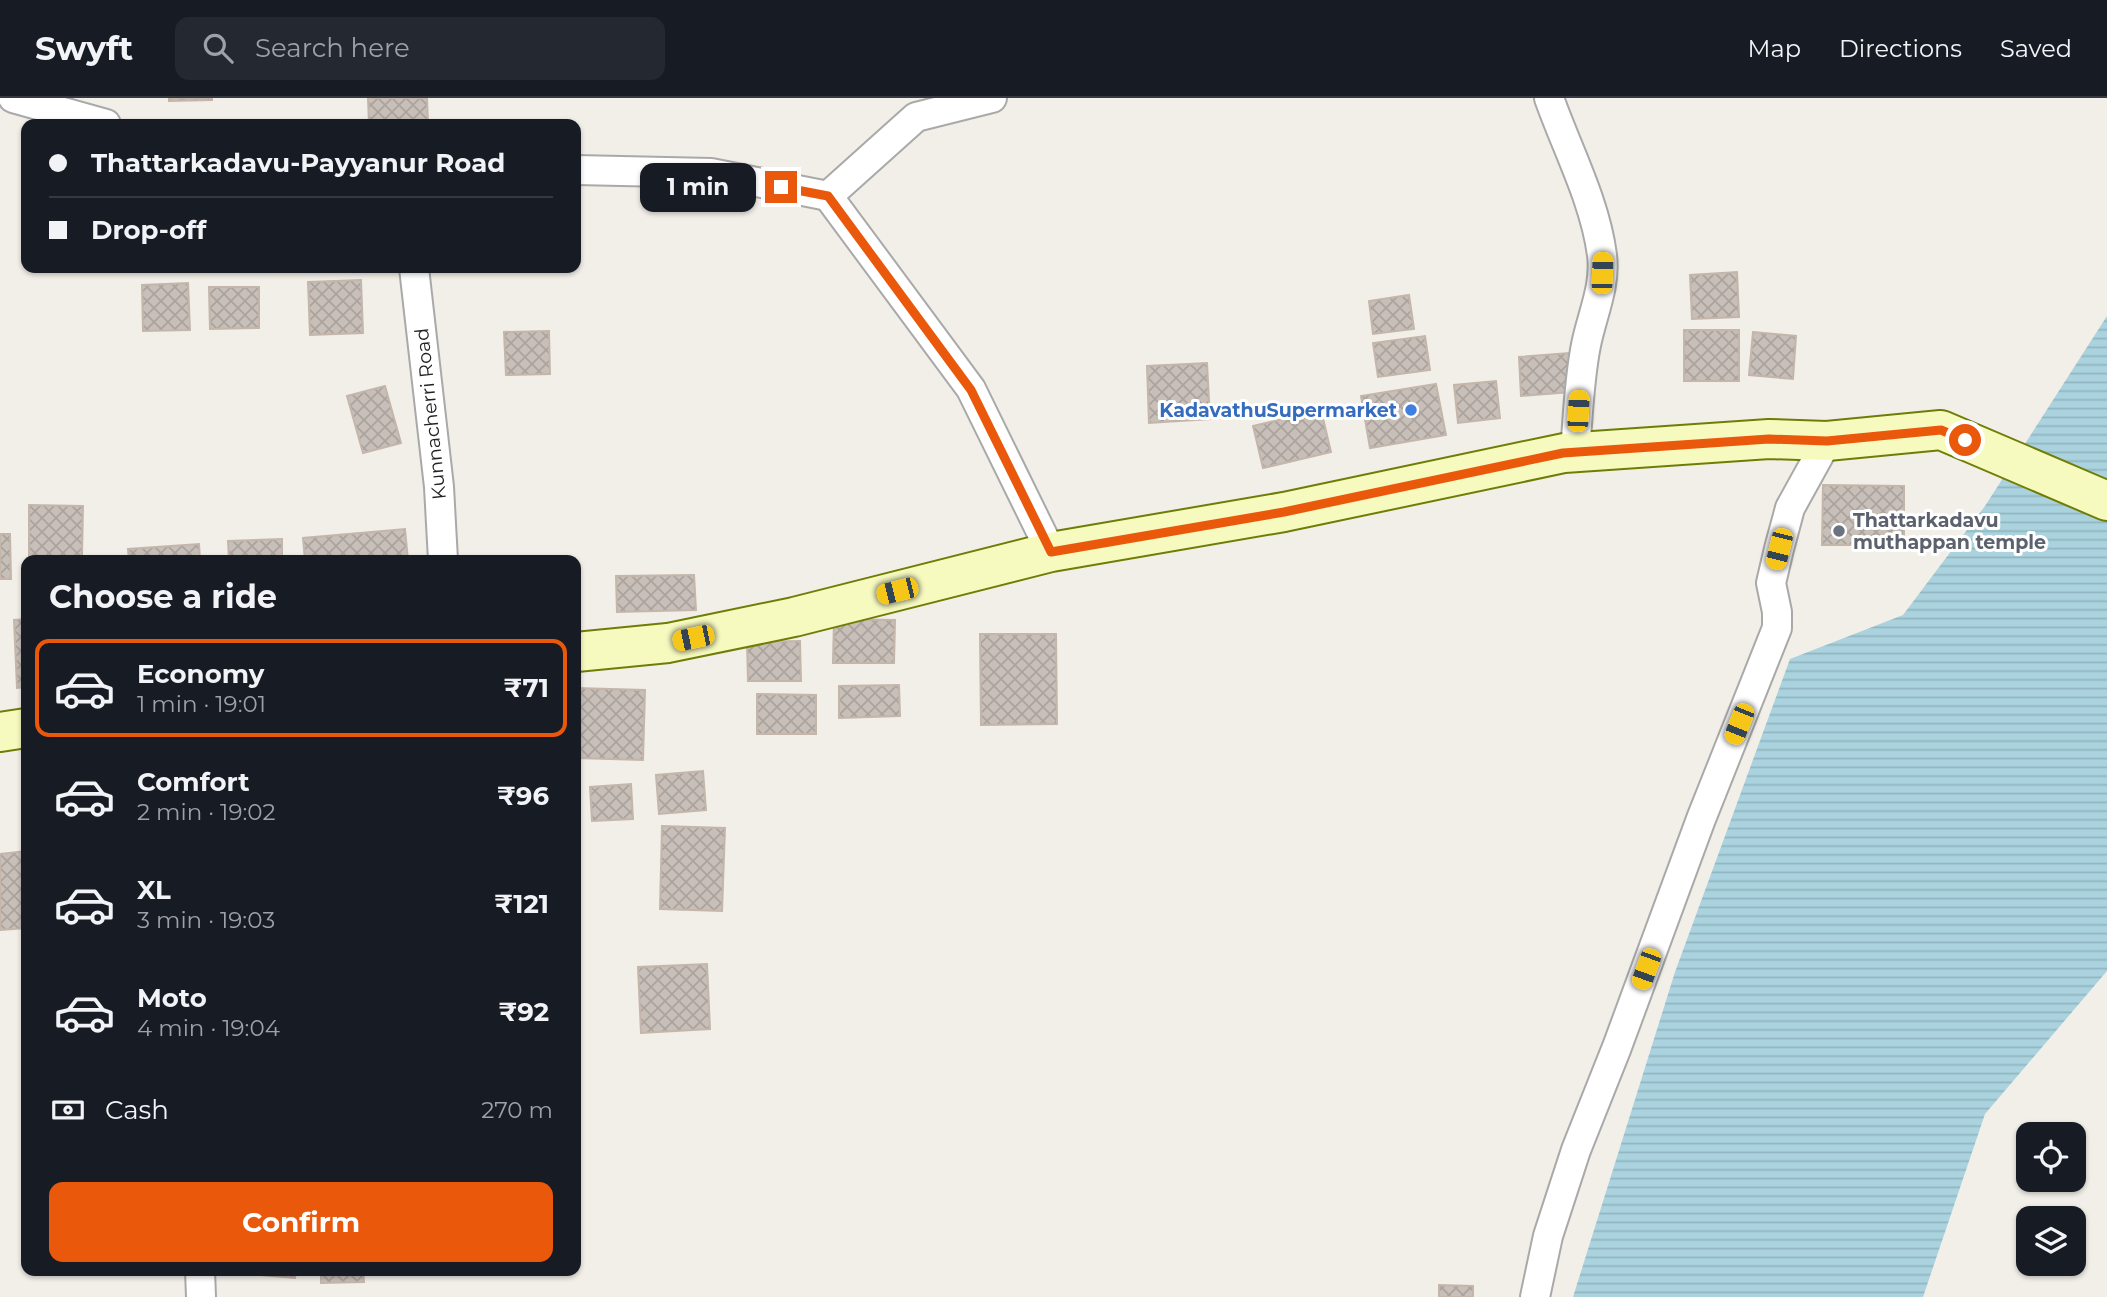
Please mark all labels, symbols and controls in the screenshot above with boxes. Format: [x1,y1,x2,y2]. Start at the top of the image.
search box [175,17,665,80]
text: Swyft [35,28,133,68]
icon: search [199,29,237,67]
text: Search here [255,32,410,64]
text: Map [1748,34,1801,63]
text: Directions [1839,34,1962,63]
text: Saved [2000,34,2072,63]
text: Thattarkadavu-Payyanur Road [91,147,505,179]
callout: 1 min [641,162,756,212]
route end [765,171,797,203]
text: 1 min [667,173,729,201]
text: Drop-off [91,214,206,246]
car [1591,252,1614,294]
street label: Kunnacherri Road [410,327,451,501]
car [1567,389,1590,433]
place label: KadavathuSupermarket [1159,399,1397,422]
marker: KadavathuSupermarket [1403,402,1419,418]
route start [1949,424,1981,456]
place label: Thattarkadavu muthappan temple [1853,509,2046,554]
marker: Thattarkadavu muthappan temple [1831,523,1847,539]
car [1764,526,1795,572]
car [875,576,920,606]
text: Choose a ride [49,577,277,616]
car [671,623,716,653]
icon: car [53,657,116,720]
text: Economy [137,658,264,690]
text: ₹71 [504,672,549,704]
text: 1 min · 19:01 [137,690,266,718]
car [1722,701,1757,747]
icon: car [53,765,116,828]
text: Comfort [137,766,249,798]
text: ₹96 [497,780,549,812]
text: 2 min · 19:02 [137,798,276,826]
icon: car [53,873,116,936]
text: XL [137,874,171,906]
text: ₹121 [494,888,549,920]
text: 3 min · 19:03 [137,906,275,934]
car [1629,946,1664,992]
icon: car [53,981,116,1044]
text: Moto [137,982,207,1014]
text: ₹92 [498,996,549,1028]
text: 4 min · 19:04 [137,1014,280,1042]
icon: cash [49,1091,87,1129]
text: Cash [105,1094,169,1126]
text: 270 m [481,1096,553,1124]
map controls [2016,1122,2086,1276]
button: locate [2016,1122,2086,1192]
button: Confirm [49,1182,553,1262]
button: layers [2016,1206,2086,1276]

